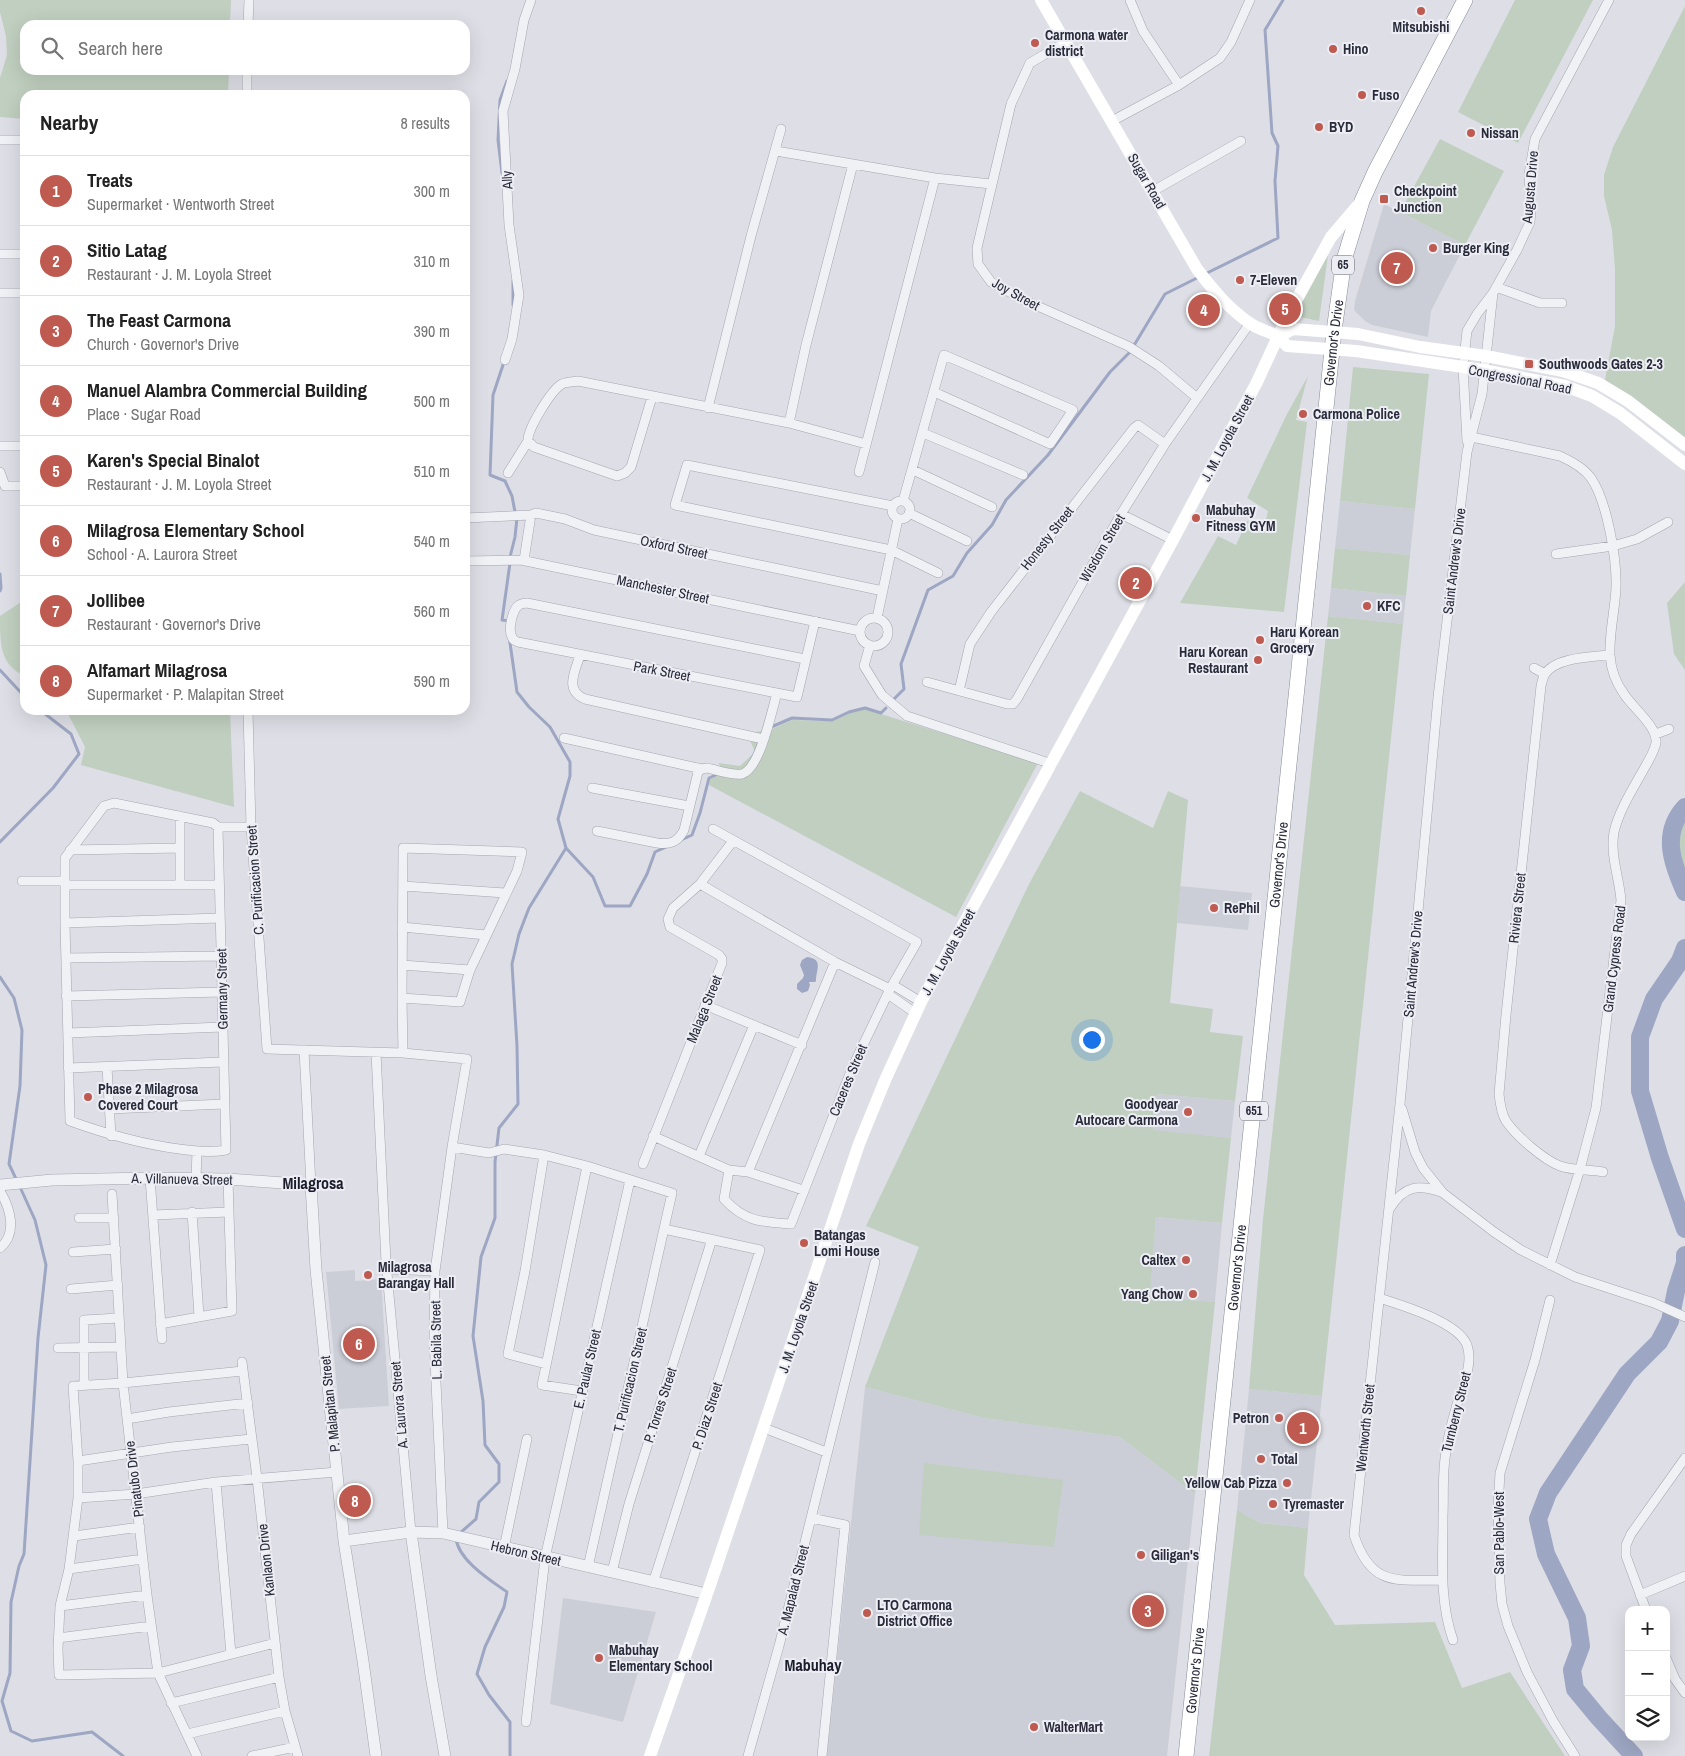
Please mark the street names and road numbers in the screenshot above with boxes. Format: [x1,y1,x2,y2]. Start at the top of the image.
street label: Sugar Road [1124,150,1170,212]
street label: Augusta Drive [1518,150,1542,225]
street label: Ally [498,170,517,191]
road number: 65 [1332,256,1354,274]
street label: Joy Street [989,274,1043,314]
street label: Governor's Drive [1319,298,1347,387]
street label: Congressional Road [1467,360,1573,398]
street label: J. M. Loyola Street [1197,392,1257,484]
street label: Honesty Street [1017,503,1077,573]
street label: Saint Andrew's Drive [1439,507,1469,615]
street label: Wisdom Street [1075,511,1129,585]
street label: Oxford Street [639,531,709,563]
street label: Manchester Street [615,570,711,608]
street label: Park Street [632,657,692,685]
street label: Governor's Drive [1265,821,1292,909]
street label: C. Purificacion Street [242,825,268,935]
street label: Riviera Street [1504,872,1530,944]
street label: Grand Cypress Road [1598,904,1630,1014]
street label: J. M. Loyola Street [917,906,979,998]
street label: Saint Andrew's Drive [1399,910,1427,1018]
street label: Germany Street [212,948,232,1030]
street label: Malaga Street [682,972,726,1046]
street label: Caceres Street [825,1041,871,1119]
road number: 651 [1240,1102,1268,1120]
street label: A. Villanueva Street [130,1169,233,1189]
street label: Governor's Drive [1223,1224,1250,1312]
street label: J. M. Loyola Street [774,1279,822,1375]
street label: L. Babila Street [426,1300,446,1380]
street label: T. Purificacion Street [609,1326,651,1434]
street label: E. Paular Street [569,1327,605,1411]
street label: P. Malapitan Street [316,1355,344,1453]
street label: A. Laurora Street [386,1361,412,1450]
street label: P. Torres Street [639,1365,681,1445]
street label: Turnberry Street [1437,1370,1475,1454]
street label: P. Diaz Street [688,1380,726,1452]
street label: Wentworth Street [1351,1383,1379,1473]
street label: Pinatubo Drive [120,1440,148,1518]
street label: San Pablo-West [1490,1492,1508,1574]
street label: Kanlaon Drive [253,1523,279,1597]
street label: Hebron Street [489,1536,563,1570]
street label: A. Mapalad Street [773,1543,813,1638]
street label: Governor's Drive [1181,1626,1208,1714]

